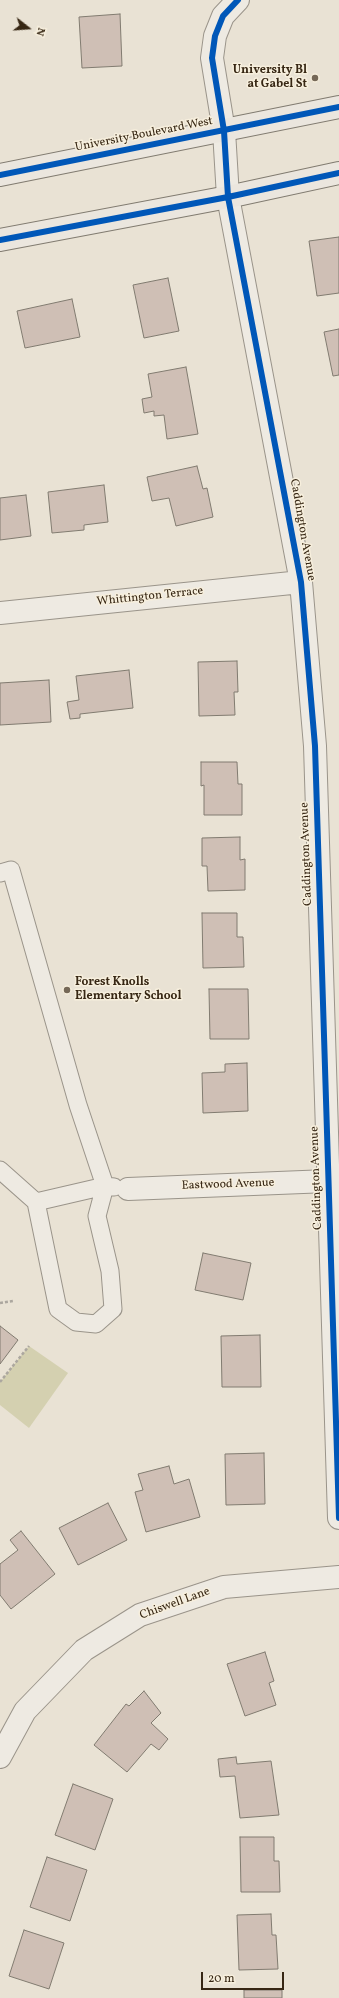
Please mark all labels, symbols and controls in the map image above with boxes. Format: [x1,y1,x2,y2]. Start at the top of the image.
north arrow [8,8,48,48]
text: N [32,26,48,38]
place label: University Bl at Gabel St [233,64,307,92]
marker: University Bl at Gabel St [310,73,320,83]
street label: University Boulevard West [74,115,214,155]
street label: Caddington Avenue [286,478,318,582]
street label: Whittington Terrace [96,584,204,610]
street label: Caddington Avenue [298,802,316,906]
place label: Forest Knolls Elementary School [75,976,182,1004]
marker: Forest Knolls Elementary School [62,985,72,995]
street label: Caddington Avenue [308,1126,326,1230]
street label: Eastwood Avenue [181,1176,275,1194]
street label: Chiswell Lane [138,1585,212,1623]
scale bar [203,1964,286,1990]
text: 20 m [208,1971,235,1987]

